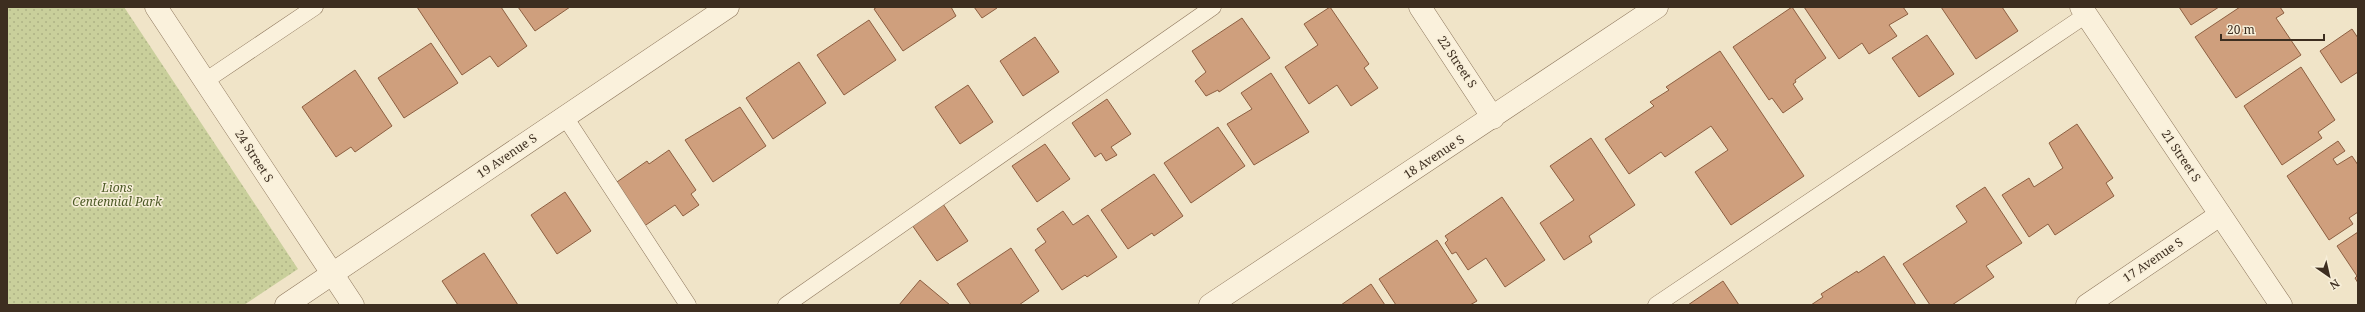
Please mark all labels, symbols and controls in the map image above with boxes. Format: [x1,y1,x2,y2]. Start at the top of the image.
scale bar [2221,16,2324,42]
text: 20 m [2227,21,2255,38]
street label: 22 Street S [1434,32,1481,91]
street label: 24 Street S [231,126,278,185]
street label: 21 Street S [2158,126,2205,185]
street label: 19 Avenue S [473,129,540,182]
street label: 18 Avenue S [1400,131,1467,183]
park label: Lions Centennial Park [72,179,163,210]
street label: 17 Avenue S [2119,233,2186,286]
north arrow [2309,256,2349,296]
text: N [2327,276,2343,294]

